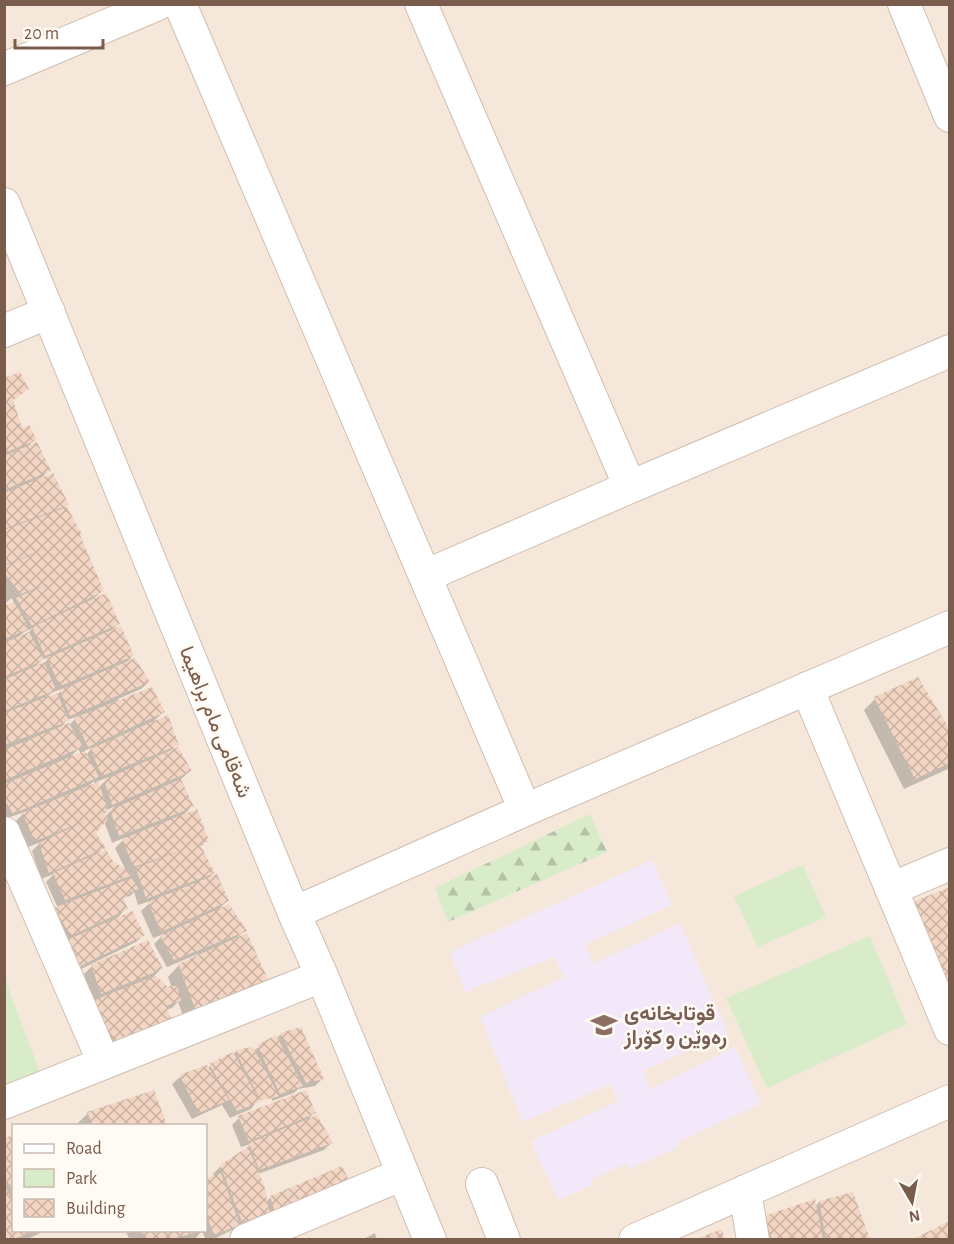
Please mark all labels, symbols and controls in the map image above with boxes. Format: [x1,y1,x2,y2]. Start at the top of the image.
scale bar [15,12,104,50]
text: 20 m [24,25,59,43]
street label: شەقامی مام براهیما [173,643,255,802]
place label: قوتابخانەی رەوێن و کۆراز [623,1003,727,1050]
school or university icon: قوتابخانەی رەوێن و کۆراز [589,1010,619,1040]
legend [12,1124,207,1232]
text: Road [66,1140,102,1158]
text: Park [66,1170,98,1188]
north arrow [882,1172,942,1232]
text: Building [66,1200,126,1218]
text: N [908,1207,921,1225]

